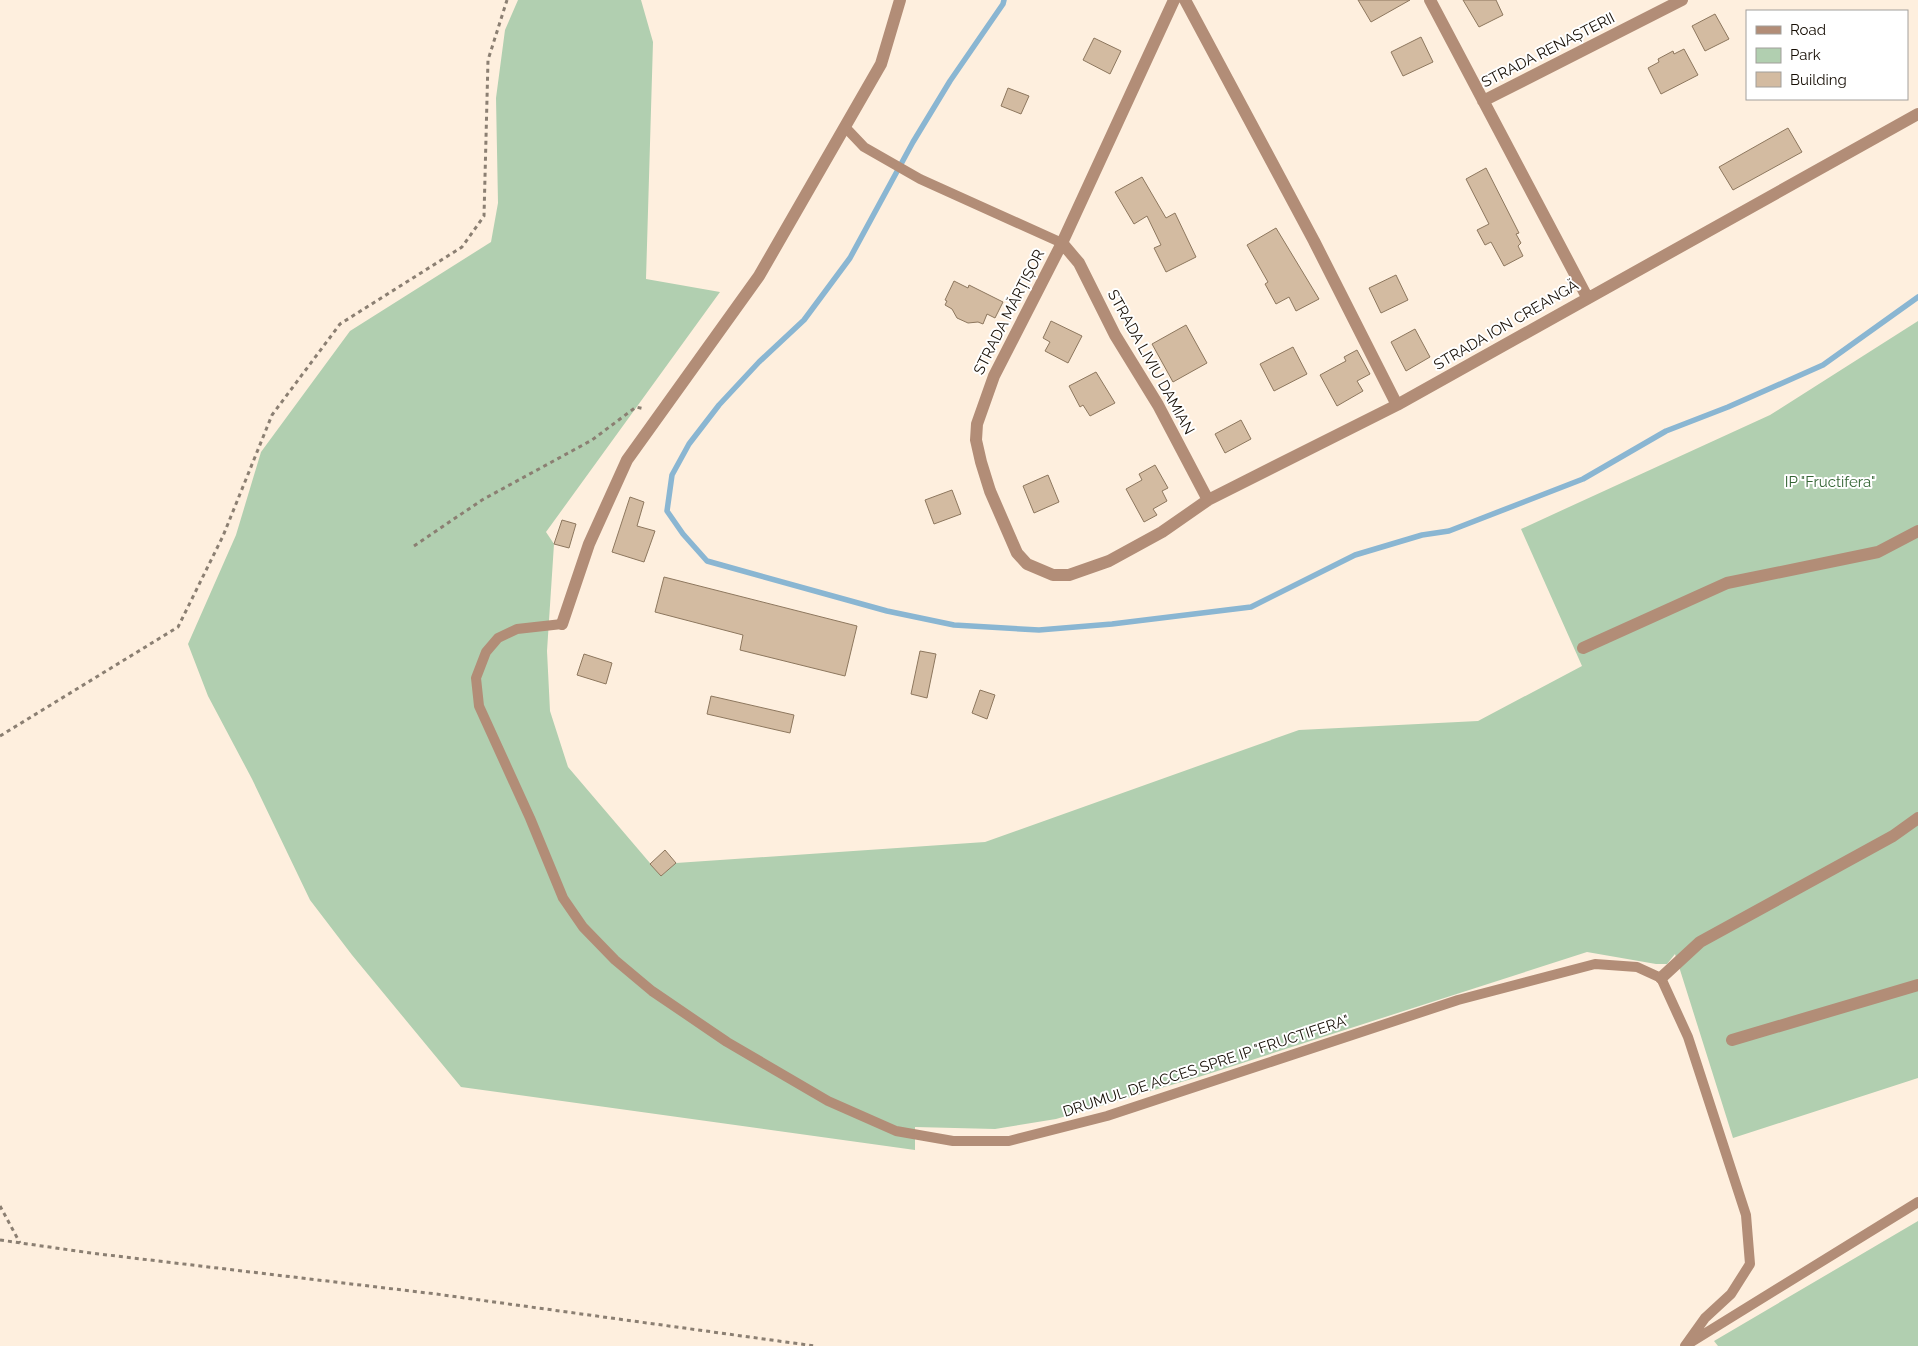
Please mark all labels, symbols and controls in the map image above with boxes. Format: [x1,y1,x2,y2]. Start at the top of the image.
street label: STRADA RENAȘTERII [1478,9,1618,91]
legend [1746,10,1908,100]
text: Road [1790,21,1826,39]
text: Park [1790,46,1821,64]
text: Building [1790,71,1847,89]
street label: STRADA MĂRȚIȘOR [970,246,1048,378]
street label: STRADA ION CREANGĂ [1430,276,1582,374]
street label: STRADA LIVIU DAMIAN [1104,287,1198,437]
park label: IP "Fructifera" [1785,473,1875,491]
street label: DRUMUL DE ACCES SPRE IP "FRUCTIFERA" [1061,1011,1351,1121]

